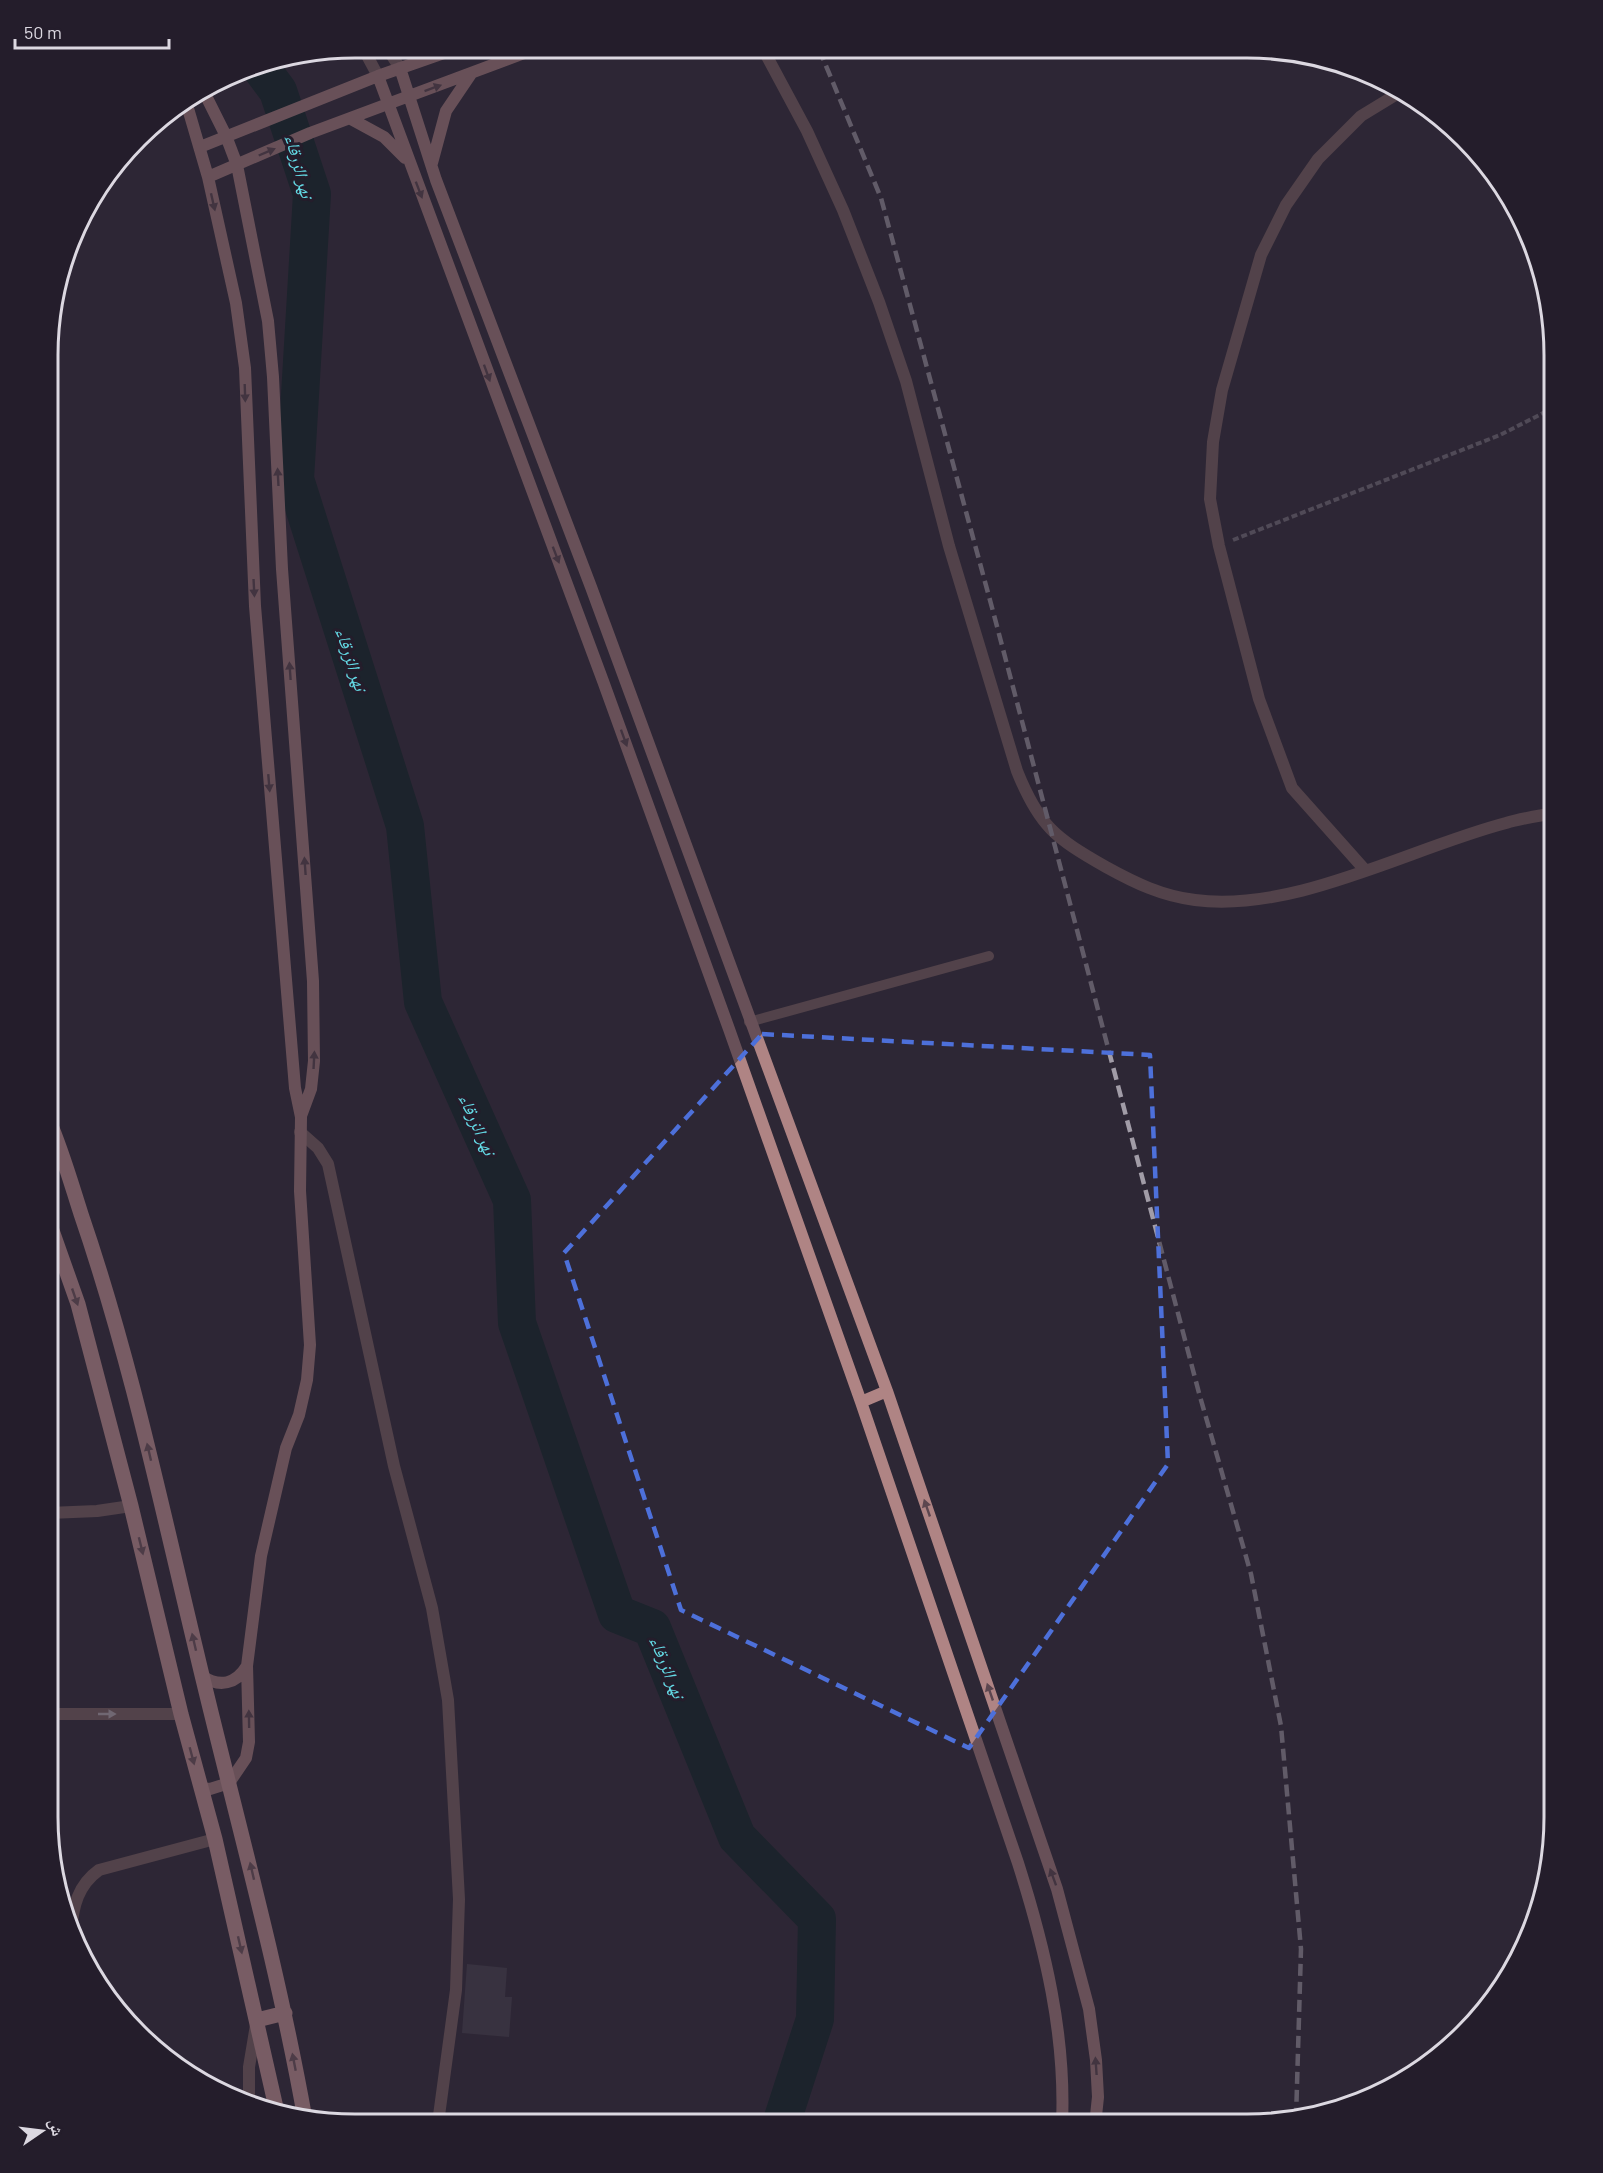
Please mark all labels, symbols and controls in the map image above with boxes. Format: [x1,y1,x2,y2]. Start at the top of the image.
scale bar [15,12,170,50]
text: 50 m [24,21,62,43]
one-way arrow [424,83,442,93]
water label: نهر الزرقاء [281,132,320,203]
one-way arrow [258,147,275,156]
one-way arrow [415,181,424,199]
one-way arrow [209,192,219,211]
one-way arrow [483,364,492,382]
one-way arrow [241,384,250,403]
one-way arrow [273,467,282,486]
one-way arrow [551,547,561,565]
one-way arrow [250,579,259,598]
water label: نهر الزرقاء [332,625,373,696]
one-way arrow [285,662,295,681]
one-way arrow [619,729,629,747]
one-way arrow [265,773,274,792]
one-way arrow [300,856,309,875]
one-way arrow [309,1051,318,1070]
water label: نهر الزرقاء [455,1090,503,1161]
one-way arrow [71,1288,81,1306]
one-way arrow [144,1443,154,1461]
one-way arrow [921,1499,931,1517]
one-way arrow [137,1537,147,1555]
one-way arrow [188,1632,198,1651]
water label: نهر الزرقاء [646,1633,692,1704]
one-way arrow [984,1683,994,1701]
one-way arrow [97,1709,116,1719]
one-way arrow [244,1709,253,1728]
one-way arrow [187,1747,197,1765]
one-way arrow [246,1862,256,1881]
one-way arrow [1048,1868,1058,1886]
one-way arrow [235,1936,245,1954]
one-way arrow [289,2052,298,2071]
one-way arrow [1092,2057,1101,2076]
north arrow [12,2101,72,2161]
text: ش [45,2117,68,2138]

